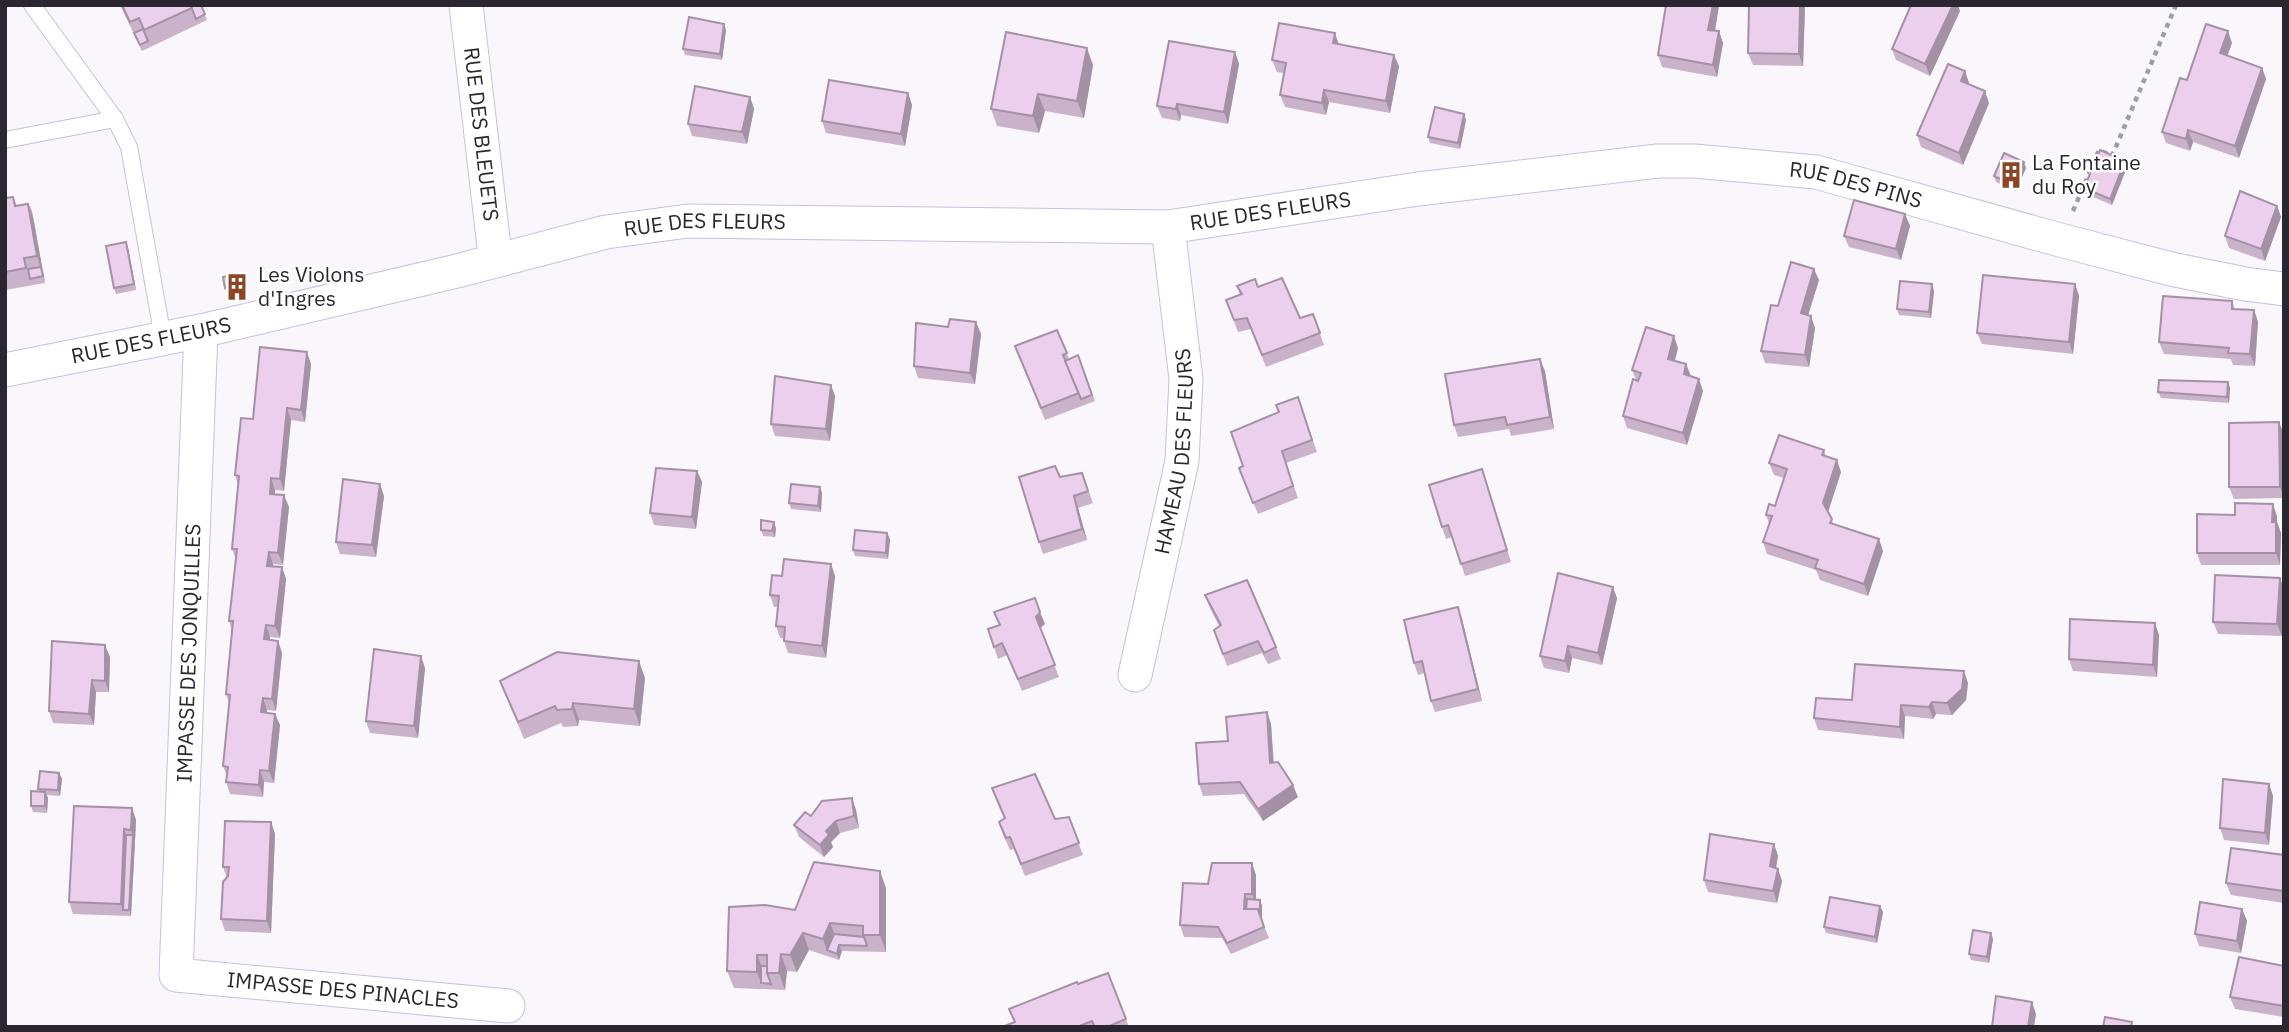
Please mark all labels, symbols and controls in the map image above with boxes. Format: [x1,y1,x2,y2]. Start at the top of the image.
street label: RUE DES BLEUETS [458,45,506,223]
place label: La Fontaine du Roy [2032,148,2141,200]
street label: RUE DES PINS [1788,155,1926,214]
building icon: La Fontaine du Roy [1996,160,2026,190]
street label: RUE DES FLEURS [1188,184,1353,237]
street label: RUE DES FLEURS [622,206,786,243]
place label: Les Violons d'Ingres [258,260,364,312]
building icon: Les Violons d'Ingres [222,272,252,302]
street label: RUE DES FLEURS [68,309,234,370]
street label: HAMEAU DES FLEURS [1147,347,1199,557]
street label: IMPASSE DES JONQUILLES [169,523,207,783]
street label: IMPASSE DES PINACLES [226,965,460,1014]

